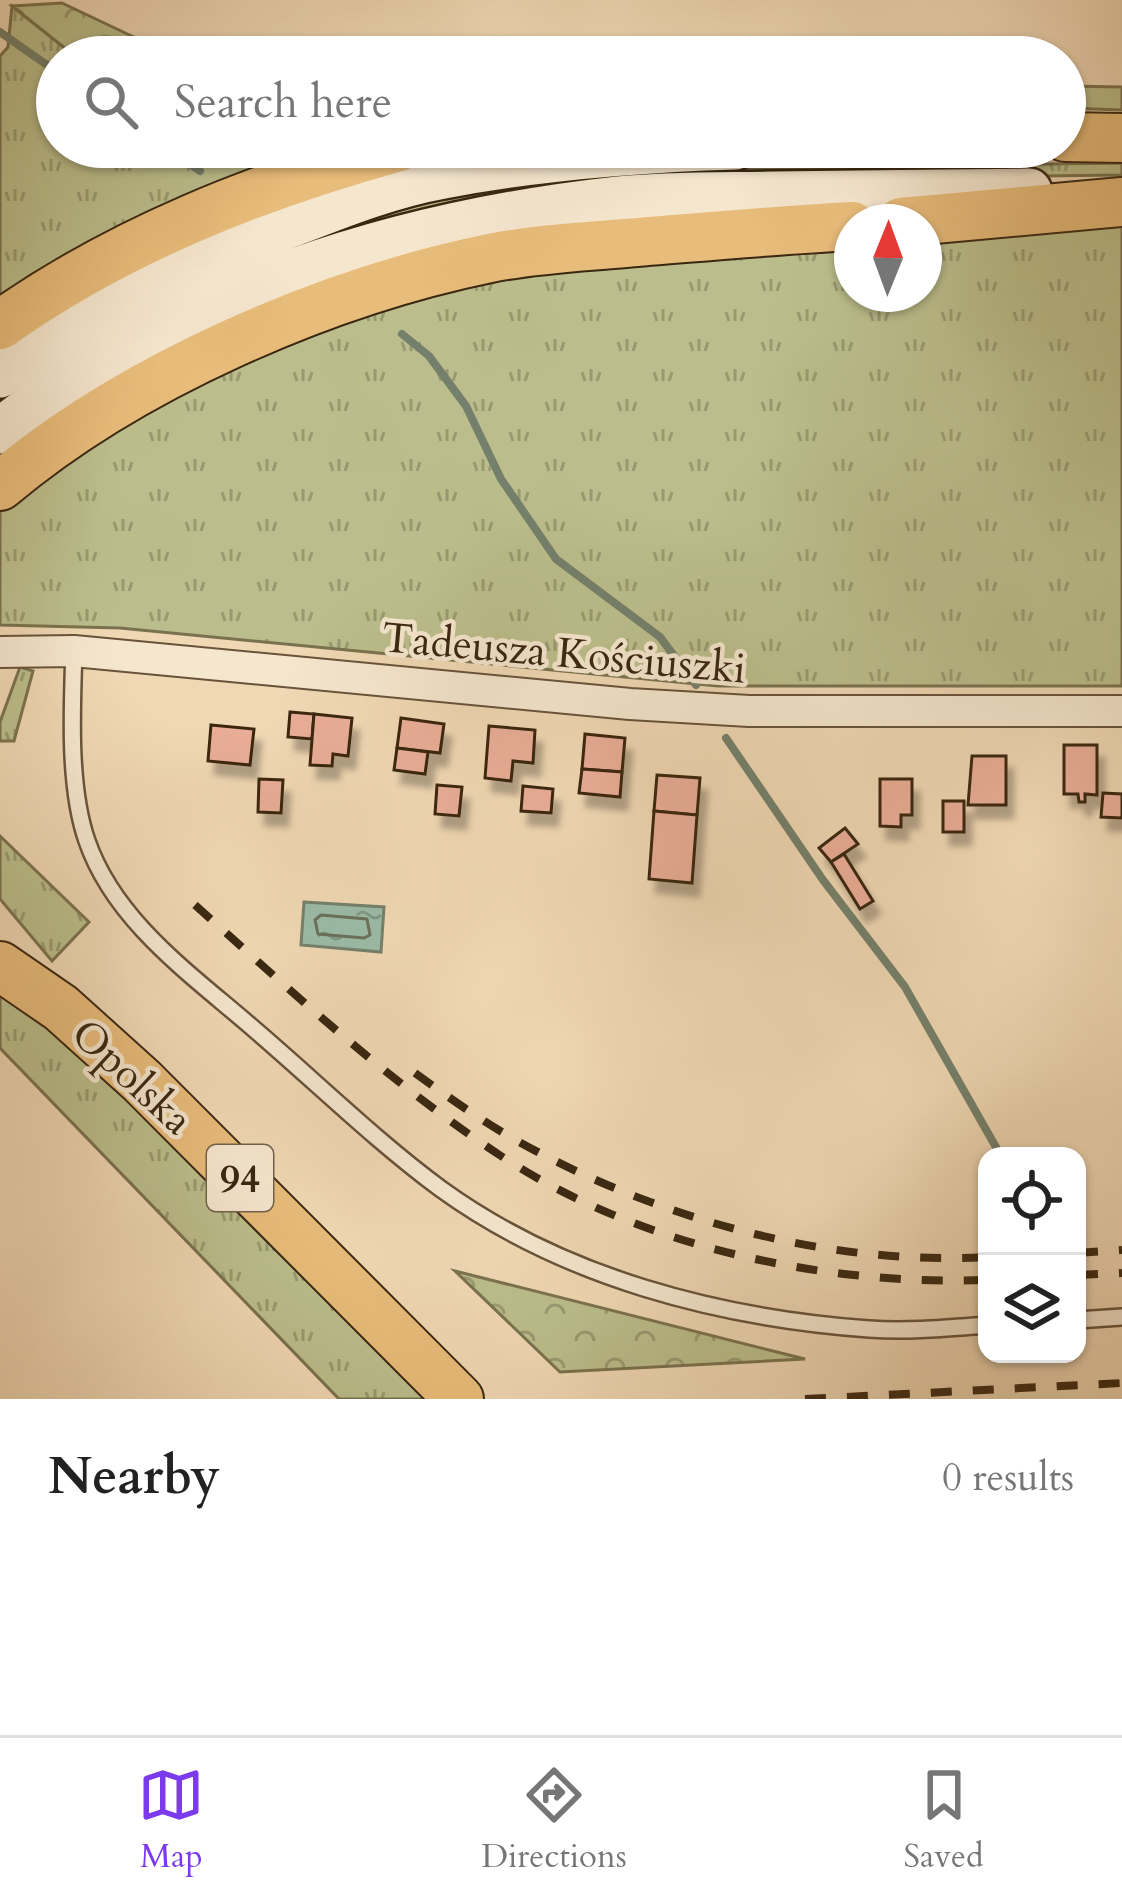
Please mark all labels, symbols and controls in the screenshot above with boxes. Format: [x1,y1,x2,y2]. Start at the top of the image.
search box [36,36,1086,168]
icon: search [78,69,144,135]
text: Search here [174,72,392,133]
north arrow [834,204,942,312]
street label: Tadeusza Kościuszki [380,609,748,698]
street label: Opolska [59,1006,205,1148]
road number: 94 [207,1145,273,1211]
map controls [978,1147,1086,1363]
button: locate [978,1147,1086,1255]
button: layers [978,1255,1086,1363]
text: Nearby [48,1442,220,1512]
text: 0 results [942,1451,1074,1504]
tab: Map [138,1762,204,1879]
tab: Directions [481,1762,627,1879]
tab: Saved [904,1762,984,1879]

